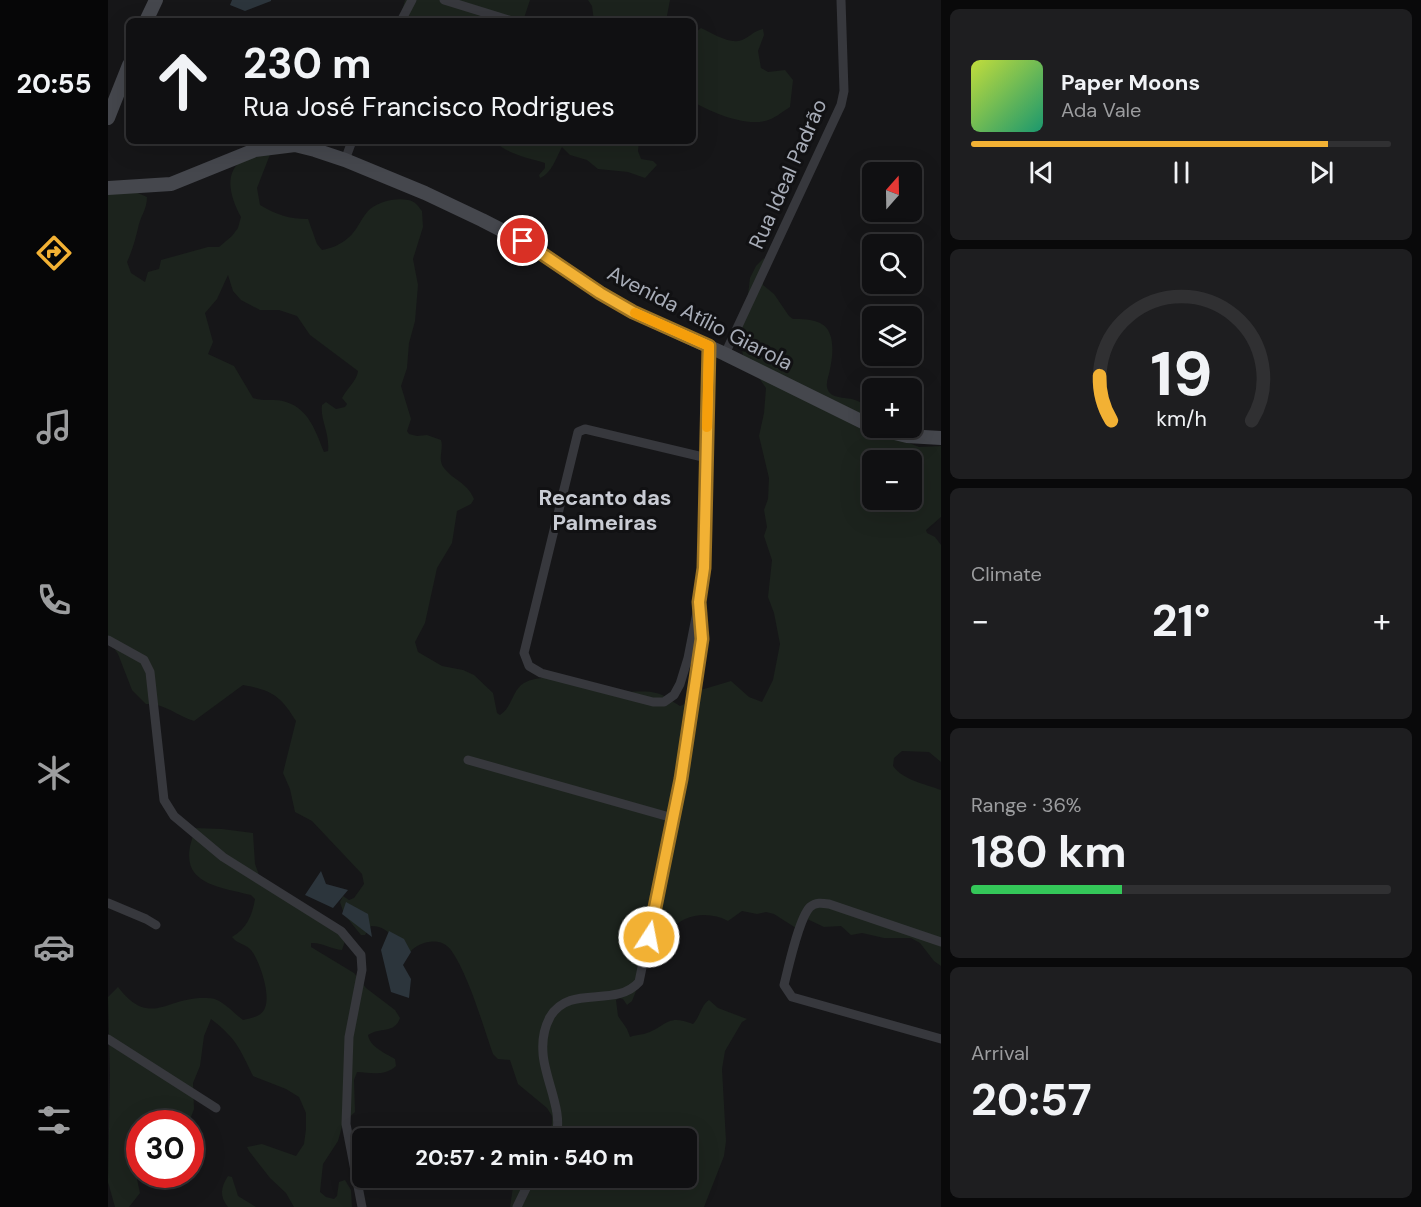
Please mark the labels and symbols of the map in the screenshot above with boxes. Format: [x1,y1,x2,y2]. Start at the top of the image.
street label: Rua Ideal Padrão [742,95,834,253]
north arrow [862,162,922,222]
pin [497,215,548,266]
street label: Avenida Atílio Giarola [602,259,798,377]
district label: Recanto das Palmeiras [538,483,672,537]
position arrow [617,905,681,969]
speed limit sign: 30 [126,1110,204,1188]

